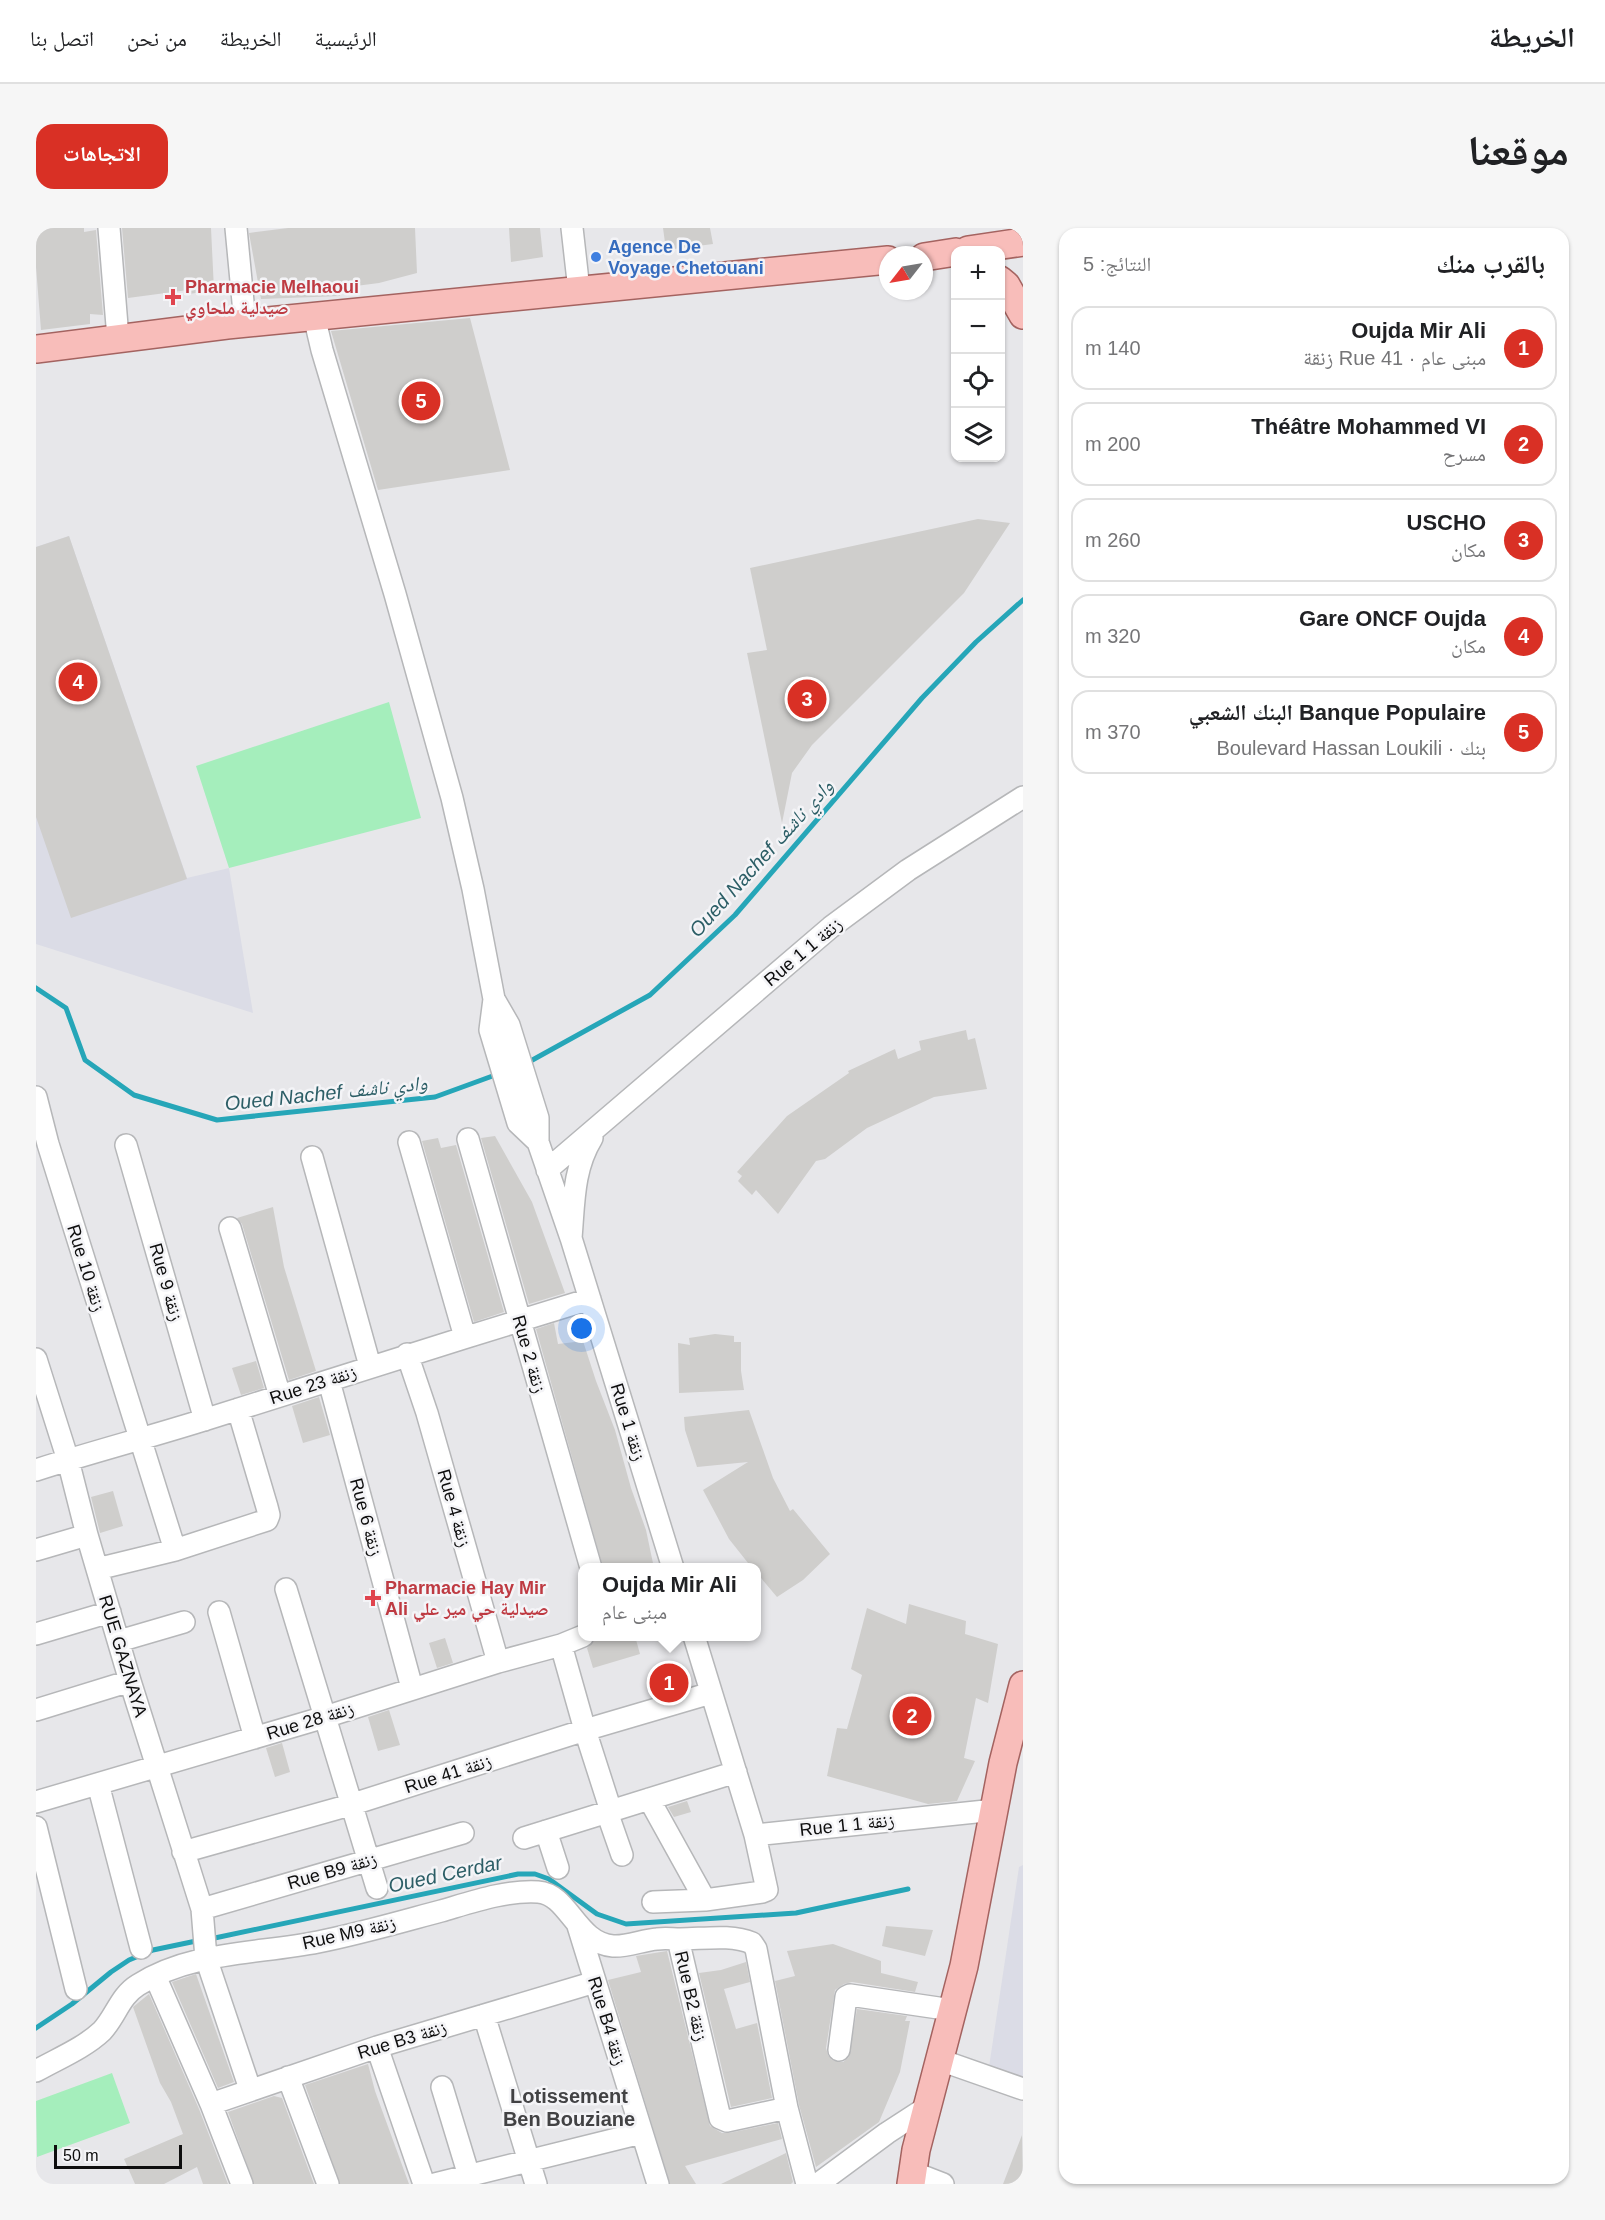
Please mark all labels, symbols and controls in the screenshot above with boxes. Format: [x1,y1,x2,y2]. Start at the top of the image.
text: الخريطة [1489,22,1575,53]
text: اتصل بنا [30,27,94,50]
text: من نحن [127,27,187,50]
text: الخريطة [220,27,282,50]
text: الرئيسية [315,27,377,50]
button: الاتجاهات [36,124,168,189]
text: موقعنا [1468,127,1569,174]
place label: Agence De Voyage Chetouani [608,237,764,278]
north arrow [879,246,933,300]
map controls [951,246,1005,462]
button: + [951,246,1005,300]
text: بالقرب منك [1436,249,1545,279]
marker: Agence De Voyage Chetouani [589,250,603,264]
text: النتائج: 5 [1083,253,1151,275]
place label: Pharmacie Melhaoui صيدلية ملحاوي [185,277,359,322]
marker: Pharmacie Melhaoui صيدلية ملحاوي [166,290,180,304]
button: − [951,300,1005,354]
text: Oujda Mir Ali [1351,318,1486,343]
text: 140 m [1085,337,1141,359]
text: 1 [1518,337,1529,359]
text: مبنى عام · Rue 41 زنقة [1303,347,1486,369]
button: locate [951,354,1005,408]
pin: 5 [402,378,440,423]
button: layers [951,408,1005,462]
text: Théâtre Mohammed VI [1251,414,1486,439]
text: 200 m [1085,433,1141,455]
text: 2 [1518,433,1529,455]
text: مسرح [1443,443,1486,465]
text: USCHO [1407,510,1486,535]
text: 260 m [1085,529,1141,551]
text: 3 [1518,529,1529,551]
text: مكان [1451,539,1486,561]
text: Gare ONCF Oujda [1299,606,1486,631]
text: 320 m [1085,625,1141,647]
text: 4 [1518,625,1529,647]
text: مكان [1451,635,1486,657]
pin: 4 [58,660,98,704]
pin: 3 [788,676,826,722]
text: Banque Populaire البنك الشعبي [1189,700,1486,725]
text: 370 m [1085,721,1141,743]
text: 5 [1518,721,1529,743]
text: بنك · Boulevard Hassan Loukili [1216,737,1486,759]
water label: Oued Nachef وادي ناشف [685,775,841,944]
street label: Rue 1 زنقة 1 [760,914,846,990]
water label: Oued Nachef وادي ناشف [224,1071,429,1120]
street label: Rue 10 زنقة [63,1222,109,1314]
street label: Rue 9 زنقة [145,1241,187,1323]
street label: Rue 2 زنقة [508,1313,550,1395]
your location [567,1314,596,1343]
street label: Rue 23 زنقة [267,1362,359,1408]
street label: Rue زنقة 1 [607,1381,649,1463]
street label: Rue 4 زنقة [433,1467,475,1549]
street label: Rue 6 زنقة [346,1476,386,1558]
popup [578,1563,761,1641]
text: Oujda Mir Ali [602,1572,737,1597]
place label: Pharmacie Hay Mir Ali صيدلية حي مير علي [385,1578,549,1623]
marker: Pharmacie Hay Mir Ali صيدلية حي مير علي [366,1591,380,1605]
street label: RUE GAZNAYA [95,1593,151,1719]
text: مبنى عام [602,1601,667,1623]
pin: 1 [650,1660,688,1706]
pin: 2 [892,1694,932,1738]
street label: Rue 28 زنقة [264,1698,356,1744]
street label: Rue 41 زنقة [402,1751,494,1797]
street label: Rue 1 زنقة 1 [799,1810,895,1840]
street label: Rue B9 زنقة [285,1849,379,1893]
water label: Oued Cerdar [386,1851,505,1897]
street label: Rue M9 زنقة [300,1913,398,1953]
street label: Rue B2 زنقة [671,1949,711,2043]
street label: Rue B4 زنقة [584,1974,630,2068]
street label: Rue B3 زنقة [355,2017,449,2063]
district label: Lotissement Ben Bouziane [503,2085,635,2130]
scale bar [54,2142,182,2170]
text: 50 m [63,2147,99,2164]

